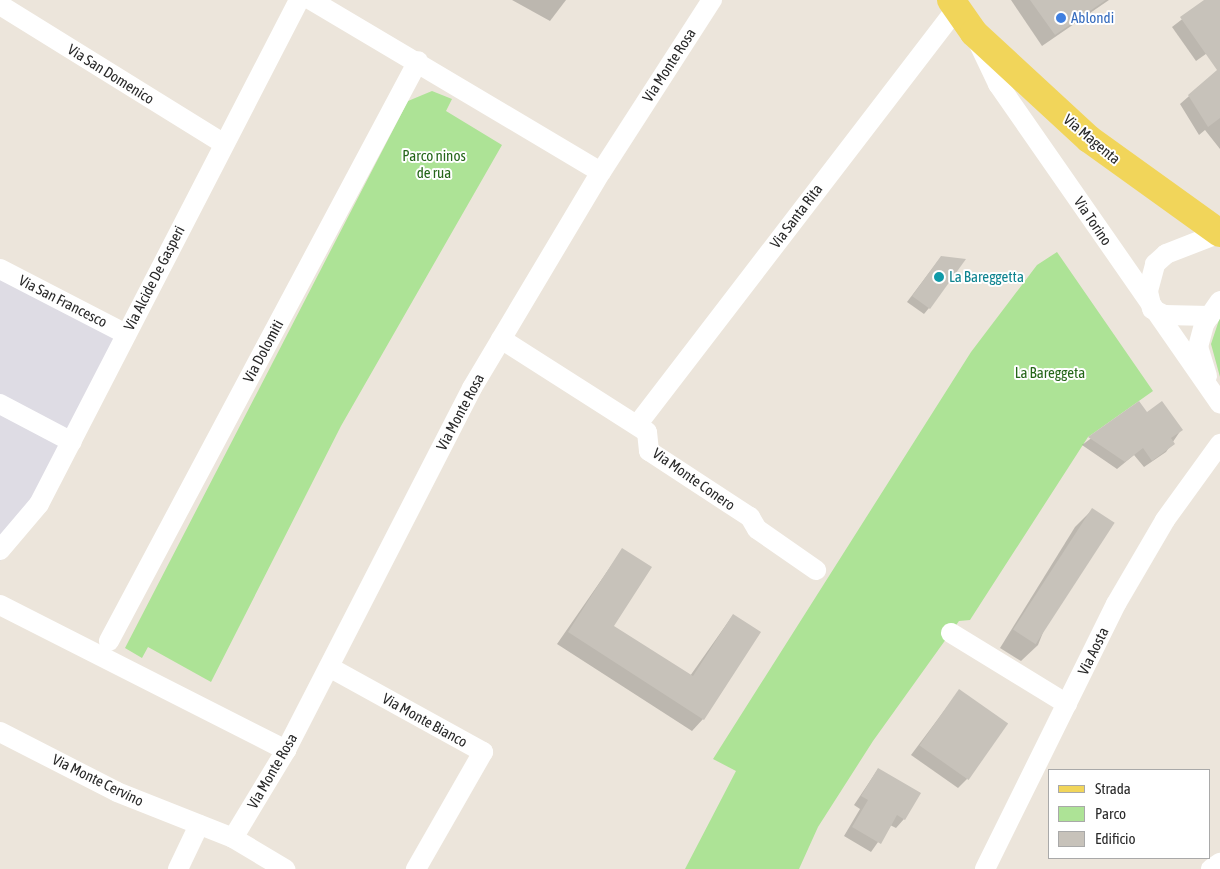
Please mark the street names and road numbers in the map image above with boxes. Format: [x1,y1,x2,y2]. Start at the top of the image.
street label: Via Monte Rosa [639,25,699,105]
street label: Via San Domenico [64,40,158,108]
street label: Via Magenta [1060,110,1124,168]
street label: Via Santa Rita [766,180,826,252]
street label: Via Torino [1070,193,1116,249]
street label: Via Alcide De Gasperi [120,223,188,333]
street label: Via San Francesco [16,271,110,331]
street label: Via Dolomiti [239,317,287,385]
street label: Via Monte Rosa [432,371,488,453]
street label: Via Monte Conero [649,444,739,514]
street label: Via Aosta [1074,624,1112,678]
street label: Via Monte Bianco [379,689,471,751]
street label: Via Monte Rosa [243,730,301,812]
street label: Via Monte Cervino [49,750,147,810]

